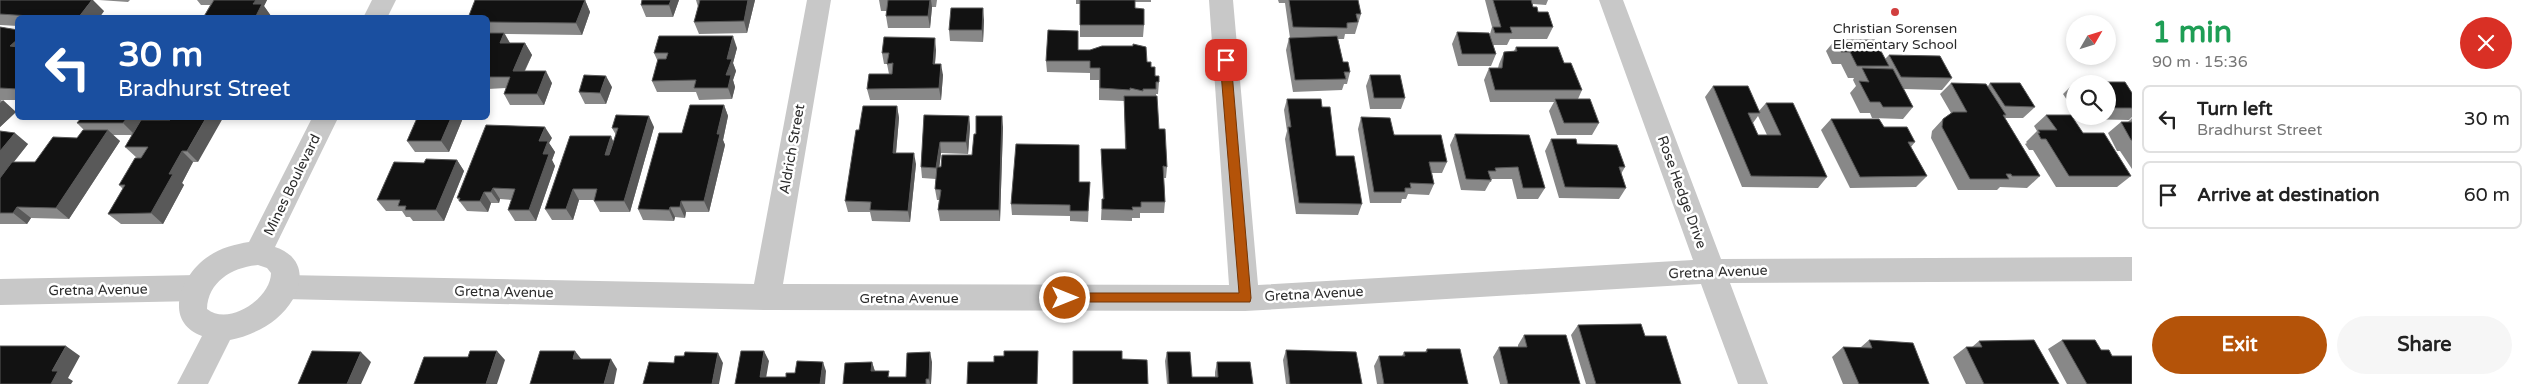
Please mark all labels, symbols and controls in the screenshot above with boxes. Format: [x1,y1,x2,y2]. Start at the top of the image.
marker: Christian Sorensen Elementary School [1889,6,1901,18]
text: 1 min [2152,14,2232,51]
north arrow [2066,15,2116,65]
map controls [2066,15,2116,125]
button: close [2460,17,2512,69]
place label: Christian Sorensen Elementary School [1833,20,1957,53]
text: 30 m [118,34,203,76]
icon: left [35,35,100,100]
pin [1205,39,1247,81]
icon: arrive [1212,46,1240,74]
text: 90 m · 15:36 [2152,52,2248,72]
button: search [2066,75,2116,125]
text: Bradhurst Street [118,76,290,102]
text: Turn left [2197,98,2273,120]
street label: Aldrich Street [776,102,808,195]
icon: left [2154,105,2182,133]
text: 30 m [2464,108,2510,130]
text: Bradhurst Street [2197,120,2322,140]
street label: Mines Boulevard [260,131,324,239]
street label: Rose Hedge Drive [1654,133,1710,251]
icon: arrive [2154,181,2182,209]
text: Arrive at destination [2197,184,2380,206]
text: 60 m [2464,184,2510,206]
street label: Gretna Avenue [1668,262,1768,282]
position arrow [1038,271,1090,323]
street label: Gretna Avenue [48,281,148,299]
street label: Gretna Avenue [454,283,554,301]
street label: Gretna Avenue [1264,283,1364,305]
street label: Gretna Avenue [859,290,959,307]
button: Exit [2152,316,2327,374]
button: Share [2337,316,2512,374]

